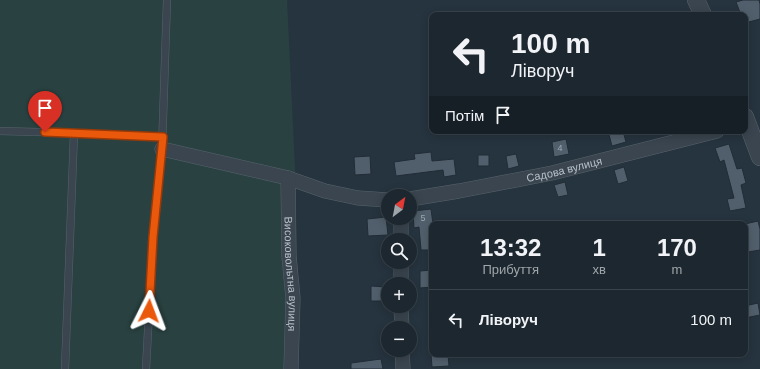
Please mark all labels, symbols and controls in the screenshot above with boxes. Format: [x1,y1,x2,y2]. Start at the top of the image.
icon: left [445,28,497,80]
text: 100 m [511,28,590,59]
text: Ліворуч [511,61,574,81]
pin [28,91,62,132]
icon: arrive [34,97,56,119]
icon: arrive [492,104,514,126]
text: Потім [445,107,484,124]
house number: 4 [557,143,563,153]
street label: Садова вулиця [525,155,603,184]
north arrow [381,189,417,225]
map controls [381,189,417,357]
house number: 5 [420,213,426,223]
street label: Високовольтна вулиця [282,216,299,332]
button: search [381,233,417,269]
text: 13:32 [480,234,541,261]
text: 1 [592,234,606,261]
text: 170 [657,234,697,261]
text: Прибуття [483,262,539,277]
text: хв [592,262,606,277]
text: m [671,262,682,277]
button: + [381,277,417,313]
position arrow [128,290,170,332]
icon: left [445,309,467,331]
text: Ліворуч [479,311,538,328]
text: 100 m [690,311,732,328]
button: − [381,321,417,357]

